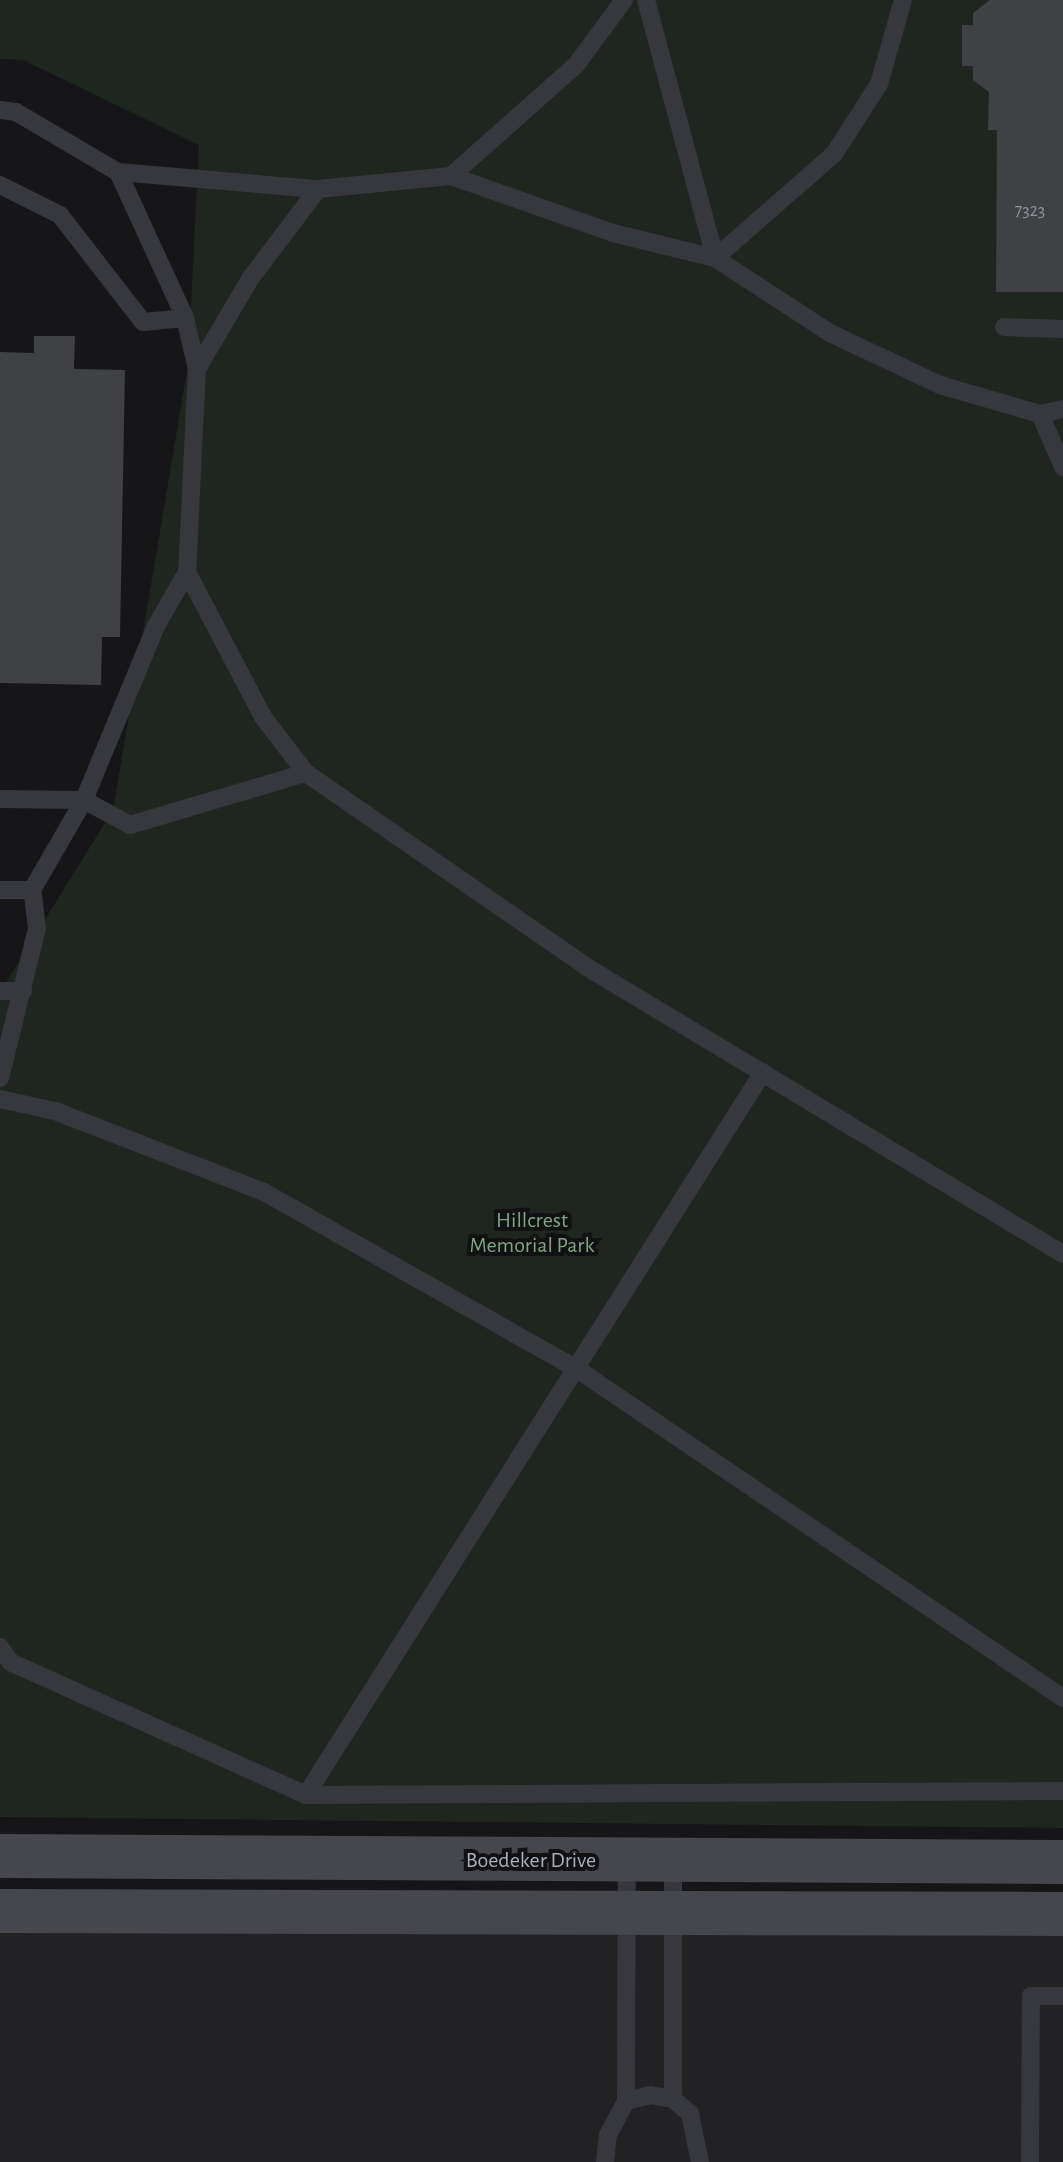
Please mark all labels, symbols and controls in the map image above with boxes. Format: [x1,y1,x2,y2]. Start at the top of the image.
house number: 7323 [1015,200,1045,222]
park label: Hillcrest Memorial Park [470,1207,594,1258]
street label: Boedeker Drive [466,1848,596,1874]

